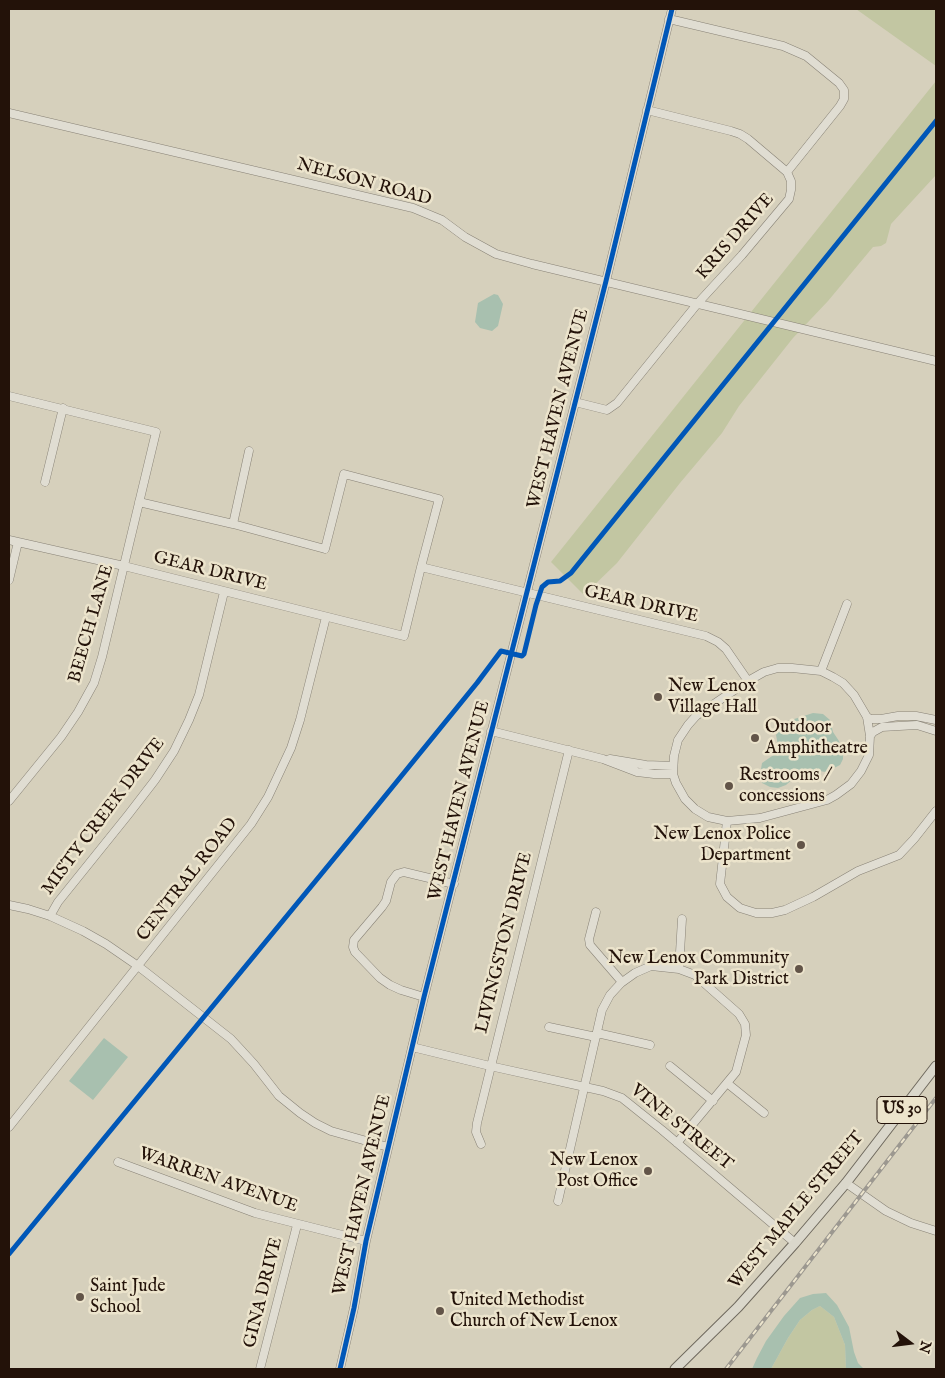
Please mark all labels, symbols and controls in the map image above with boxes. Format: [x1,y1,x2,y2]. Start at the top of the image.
street label: NELSON ROAD [294,155,434,211]
street label: KRIS DRIVE [693,189,779,285]
street label: WEST HAVEN AVENUE [524,307,594,511]
street label: GEAR DRIVE [151,547,269,597]
street label: BEECH LANE [65,562,119,686]
street label: GEAR DRIVE [582,581,700,629]
place label: New Lenox Village Hall [668,676,757,719]
marker: New Lenox Village Hall [652,691,664,703]
street label: WEST HAVEN AVENUE [425,699,495,903]
place label: Outdoor Amphitheatre [765,717,868,760]
marker: Outdoor Amphitheatre [749,732,761,744]
street label: MISTY CREEK DRIVE [38,734,170,900]
place label: Restrooms / concessions [739,765,830,808]
marker: Restrooms / concessions [723,780,735,792]
street label: CENTRAL ROAD [133,814,243,946]
place label: New Lenox Police Department [654,824,791,866]
marker: New Lenox Police Department [795,839,807,851]
street label: LIVINGSTON DRIVE [472,850,538,1036]
place label: New Lenox Community Park District [608,948,789,991]
marker: New Lenox Community Park District [793,963,805,975]
street label: VINE STREET [625,1080,737,1176]
street label: WEST HAVEN AVENUE [329,1093,397,1297]
road number: US 30 [877,1096,927,1124]
street label: WEST MAPLE STREET [725,1128,869,1294]
street label: WARREN AVENUE [136,1144,300,1218]
place label: New Lenox Post Office [550,1150,638,1192]
marker: New Lenox Post Office [642,1165,654,1177]
street label: GINA DRIVE [240,1236,288,1350]
place label: Saint Jude School [90,1276,166,1318]
place label: United Methodist Church of New Lenox [450,1290,618,1332]
marker: Saint Jude School [74,1291,86,1303]
marker: United Methodist Church of New Lenox [434,1305,446,1317]
north arrow [885,1318,935,1368]
text: N [914,1339,935,1355]

